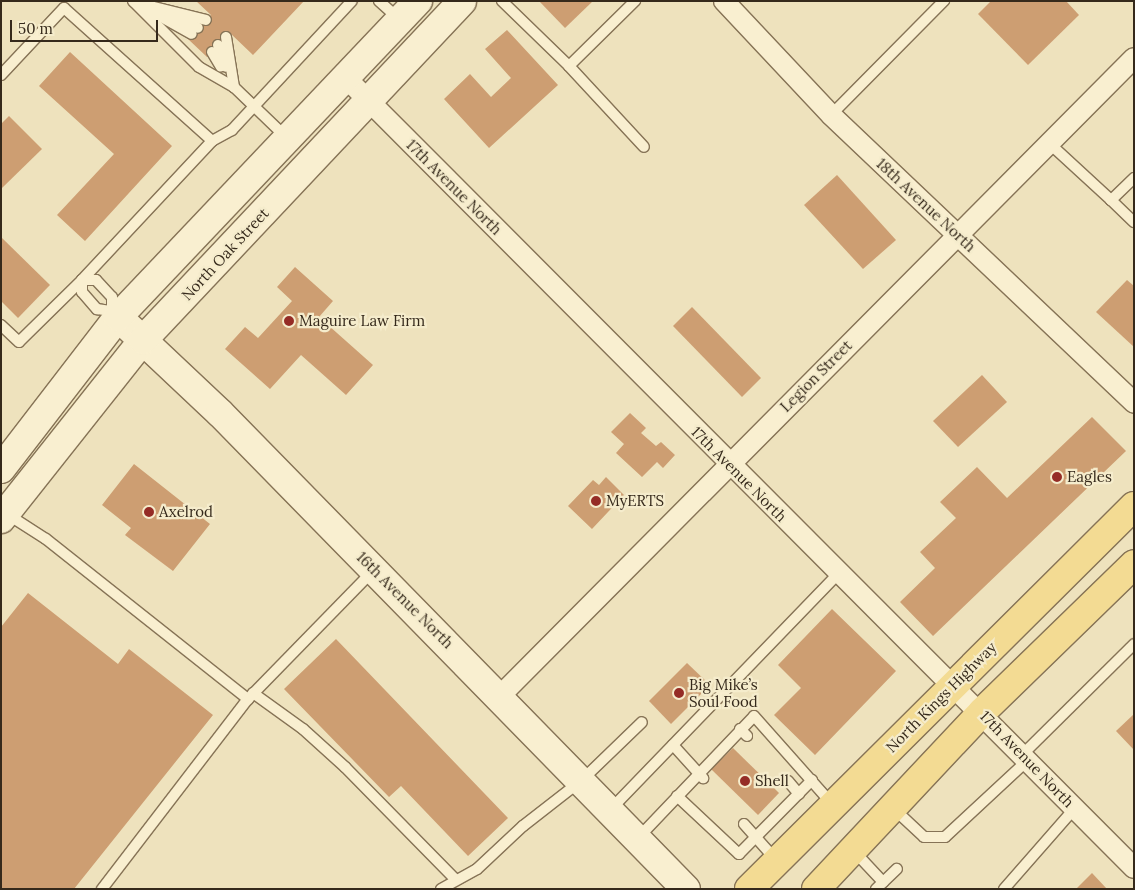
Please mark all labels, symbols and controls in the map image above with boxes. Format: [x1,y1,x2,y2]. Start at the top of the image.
scale bar [12,10,160,42]
text: 50 m [18,19,53,38]
street label: 17th Avenue North [403,136,505,238]
street label: 18th Avenue North [873,154,979,256]
street label: North Oak Street [178,204,272,304]
place label: Maguire Law Firm [299,312,425,330]
marker: Maguire Law Firm [283,315,295,327]
street label: Legion Street [776,336,856,416]
street label: 17th Avenue North [688,423,790,525]
place label: Eagles [1067,468,1112,486]
marker: Eagles [1051,471,1063,483]
place label: MyERTS [606,492,664,510]
marker: MyERTS [590,495,602,507]
place label: Axelrod [159,503,213,521]
marker: Axelrod [143,506,155,518]
street label: 16th Avenue North [353,548,457,652]
street label: North Kings Highway [882,638,1000,756]
place label: Big Mike’s Soul Food [689,675,758,710]
marker: Big Mike’s Soul Food [673,687,685,699]
street label: 17th Avenue North [976,707,1078,811]
place label: Shell [755,772,789,790]
marker: Shell [739,775,751,787]

